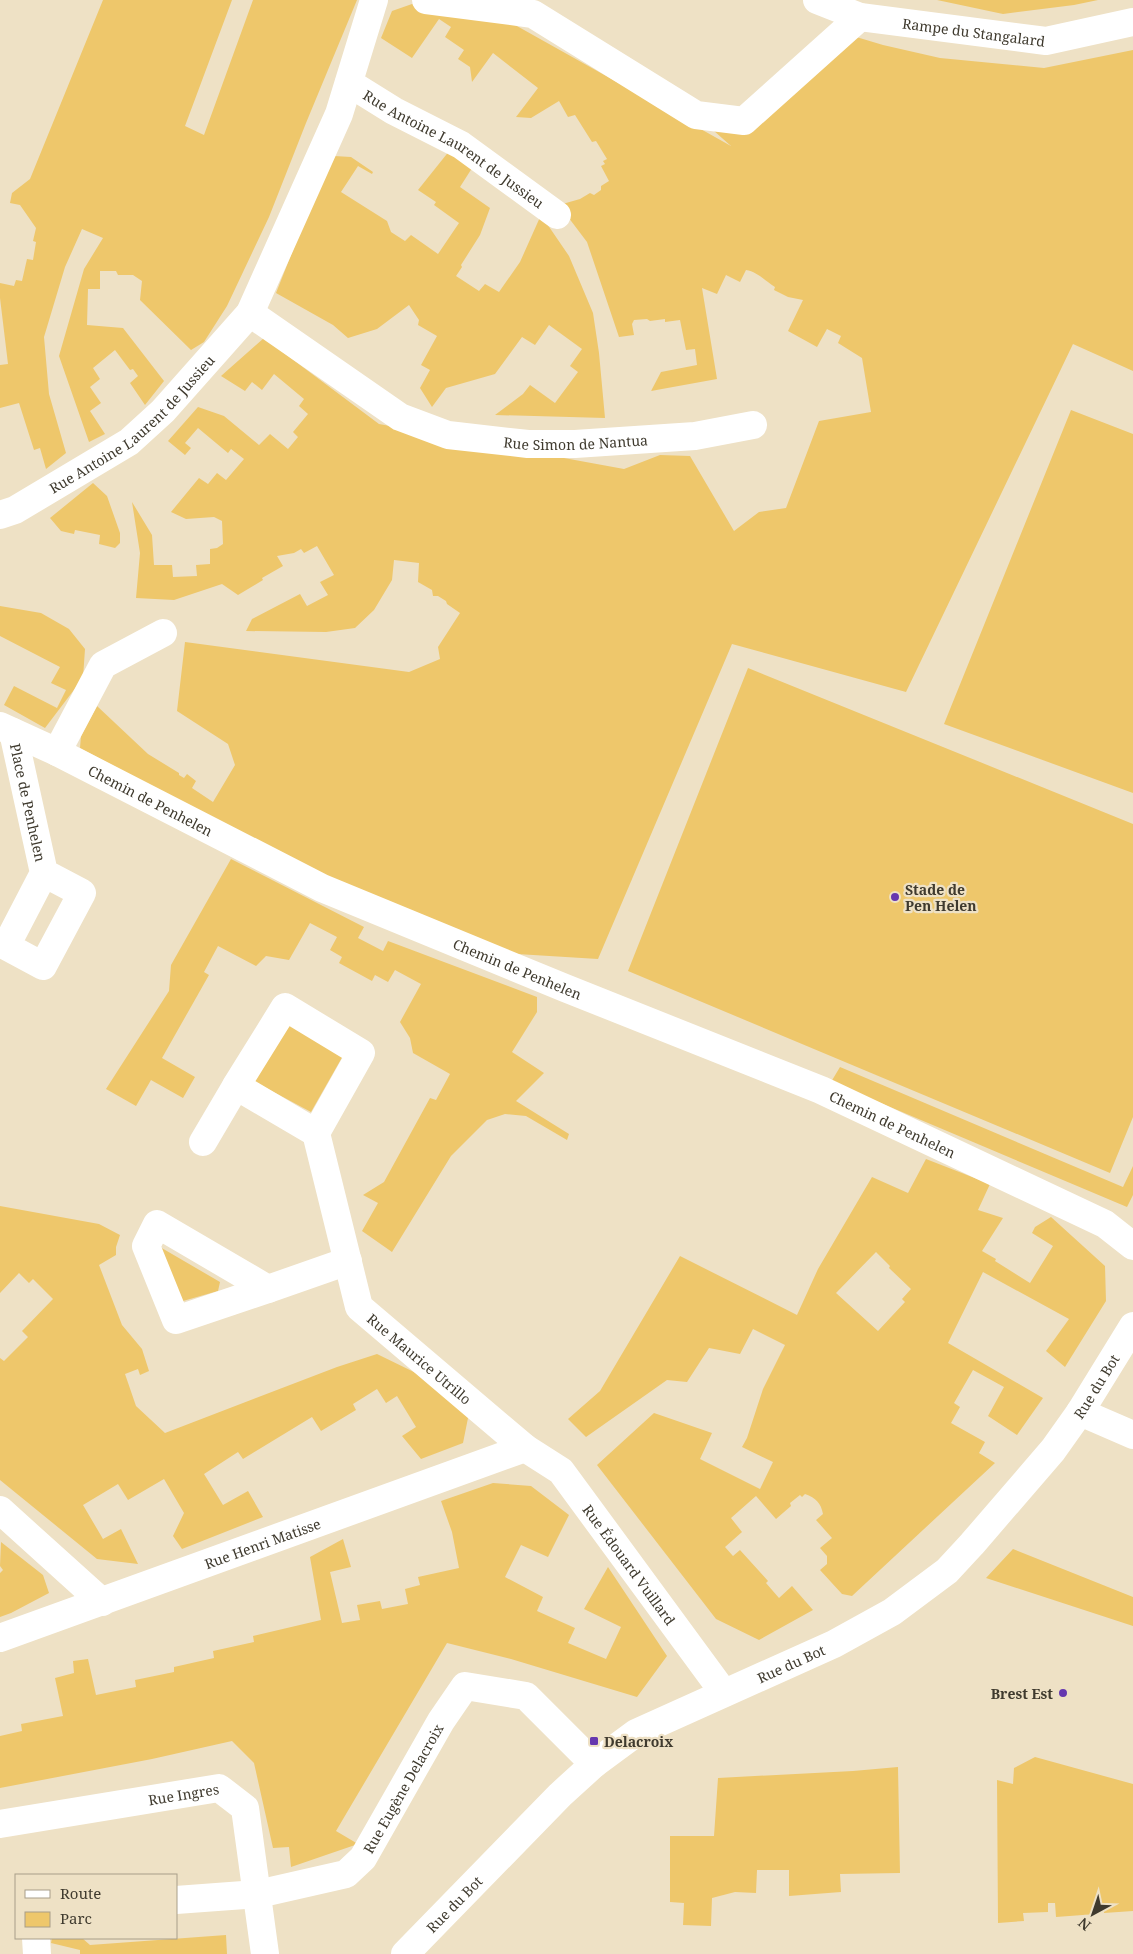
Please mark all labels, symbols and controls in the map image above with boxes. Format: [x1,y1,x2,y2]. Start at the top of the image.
street label: Rampe du Stangalard [901,13,1047,50]
street label: Rue Antoine Laurent de Jussieu [360,85,548,212]
street label: Rue Antoine Laurent de Jussieu [45,350,218,497]
street label: Rue Simon de Nantua [503,430,648,454]
street label: Place de Penhelen [6,741,51,863]
street label: Chemin de Penhelen [85,760,216,840]
place label: Stade de Pen Helen [905,880,977,915]
marker: Stade de Pen Helen [889,891,901,903]
street label: Chemin de Penhelen [450,934,585,1003]
street label: Chemin de Penhelen [826,1086,959,1162]
street label: Rue Maurice Utrillo [363,1309,476,1408]
street label: Rue du Bot [1069,1350,1123,1422]
street label: Rue Édouard Vuillard [579,1500,680,1629]
street label: Rue Henri Matisse [202,1513,323,1573]
street label: Rue du Bot [754,1640,828,1687]
place label: Brest Est [991,1684,1053,1703]
marker: Brest Est [1057,1687,1069,1699]
street label: Rue Eugène Delacroix [358,1719,448,1857]
place label: Delacroix [604,1732,673,1751]
marker: Delacroix [588,1735,600,1747]
street label: Rue Ingres [147,1779,220,1809]
street label: Rue du Bot [422,1871,486,1936]
legend [15,1874,178,1939]
text: Route [60,1883,101,1903]
north arrow [1068,1889,1118,1939]
text: Parc [60,1908,92,1928]
text: N [1074,1914,1095,1935]

